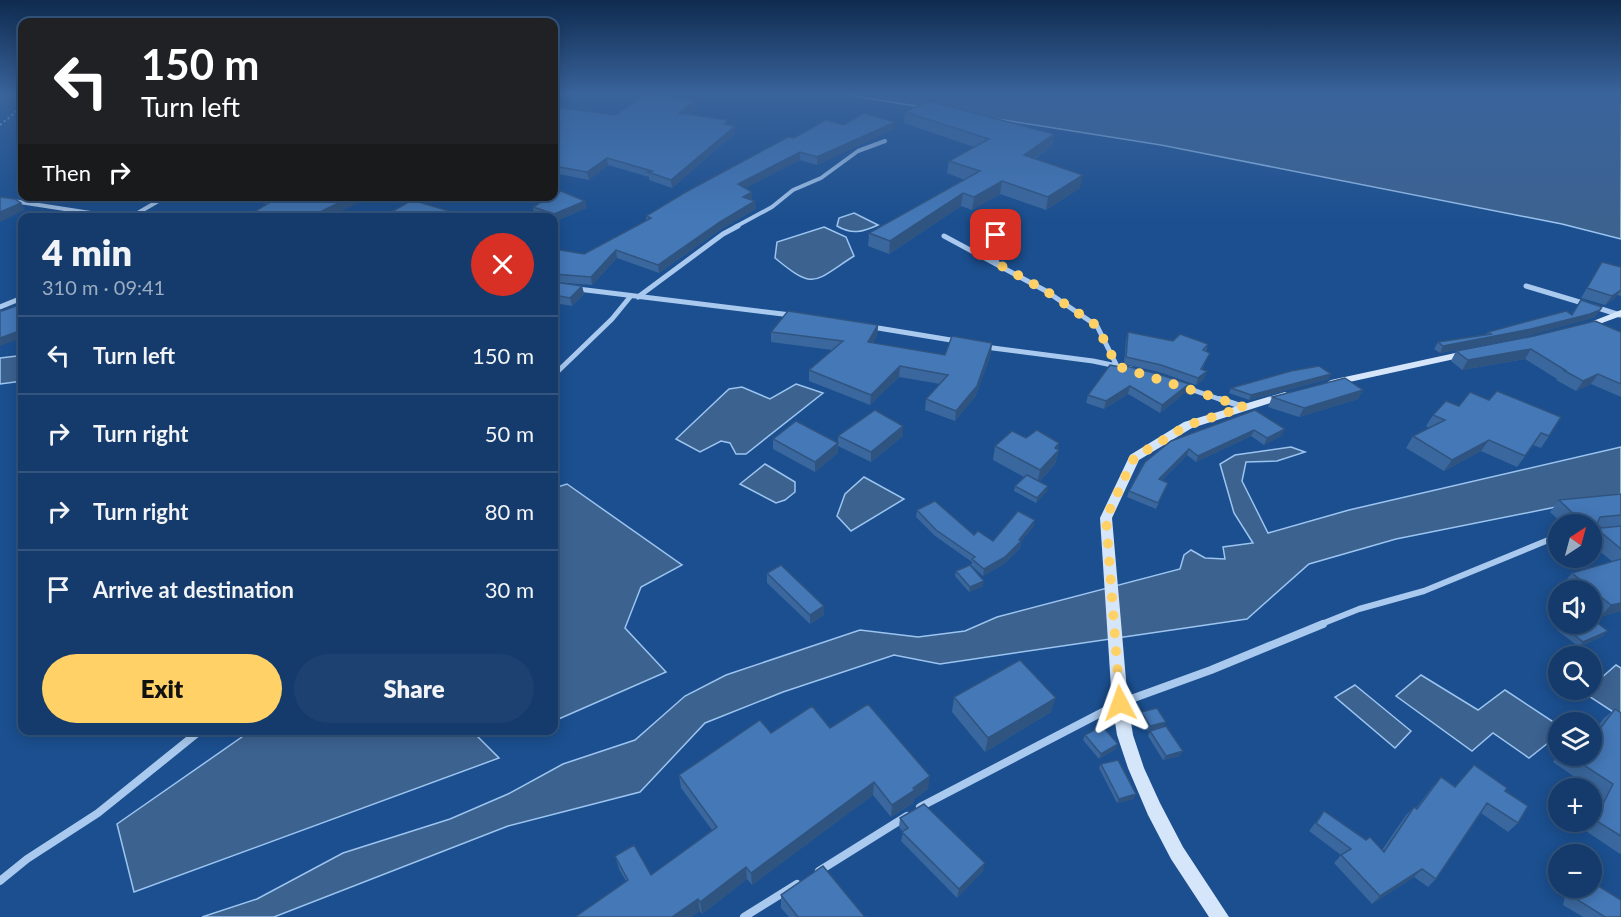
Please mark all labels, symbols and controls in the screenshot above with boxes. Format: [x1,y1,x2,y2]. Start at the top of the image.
text: 150 m [141,39,259,89]
icon: left [42,42,120,120]
text: Turn left [141,90,240,123]
icon: right [103,156,136,189]
text: Then [42,159,91,186]
pin [970,209,1021,260]
icon: arrive [979,218,1012,251]
text: 4 min [42,230,132,274]
button: close [471,233,534,296]
text: 310 m · 09:41 [42,275,165,299]
icon: left [42,339,75,372]
text: Turn left [93,342,175,369]
text: 150 m [472,342,534,369]
icon: right [42,417,75,450]
text: Turn right [93,420,188,447]
text: 50 m [485,420,534,447]
icon: right [42,495,75,528]
text: Turn right [93,498,188,525]
text: 80 m [485,498,534,525]
north arrow [1548,514,1602,568]
map controls [1548,514,1602,898]
icon: arrive [42,573,75,606]
text: Arrive at destination [93,576,294,603]
text: 30 m [485,576,534,603]
button: sound [1548,580,1602,634]
button: search [1548,646,1602,700]
button: Exit [42,654,282,723]
button: Share [294,654,534,723]
position arrow [1088,671,1152,735]
button: layers [1548,712,1602,766]
button: + [1548,778,1602,832]
button: − [1548,844,1602,898]

